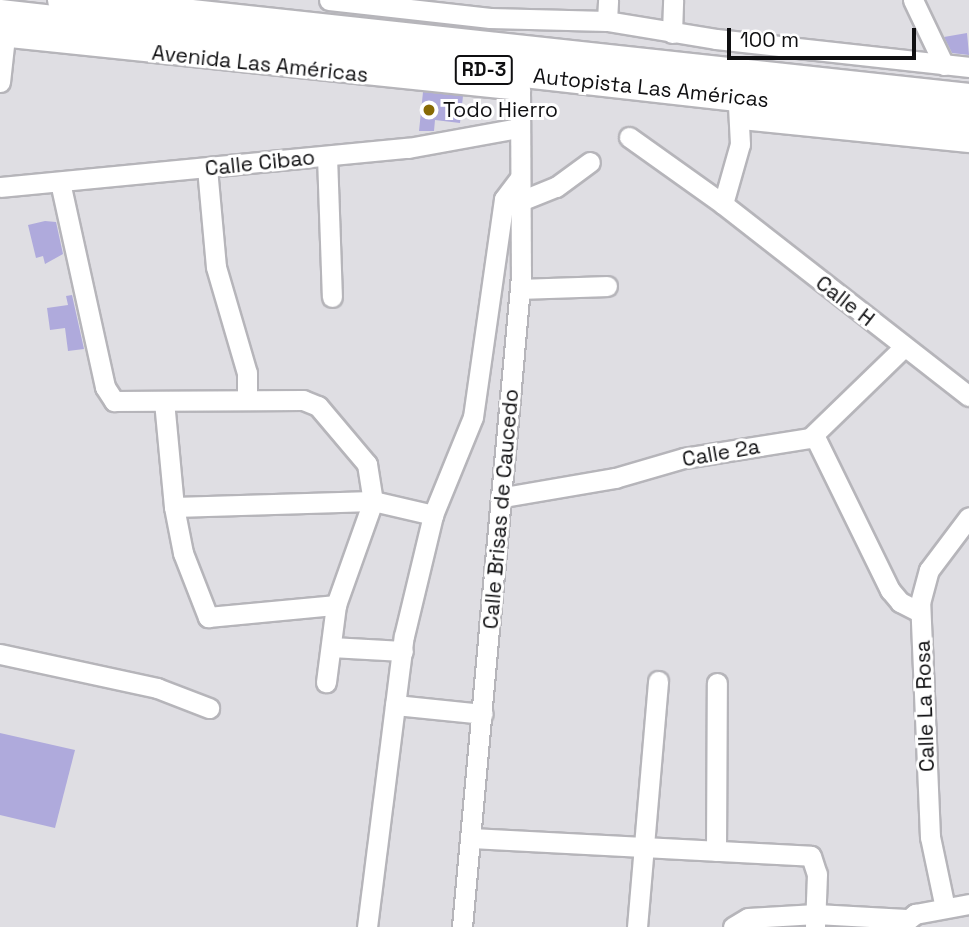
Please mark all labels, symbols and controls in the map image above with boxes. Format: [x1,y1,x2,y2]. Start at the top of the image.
scale bar [731,14,920,58]
text: 100 m [740,26,799,53]
street label: Avenida Las Américas [151,40,369,88]
road number: RD-3 [454,54,514,86]
street label: Autopista Las Américas [532,63,770,113]
place label: Todo Hierro [443,97,558,123]
marker: Todo Hierro [421,102,437,118]
street label: Calle Cibao [204,145,316,181]
street label: Calle H [811,270,879,332]
street label: Calle Brisas de Caucedo [478,388,524,630]
street label: Calle 2a [680,434,762,472]
street label: Calle La Rosa [910,640,940,772]

